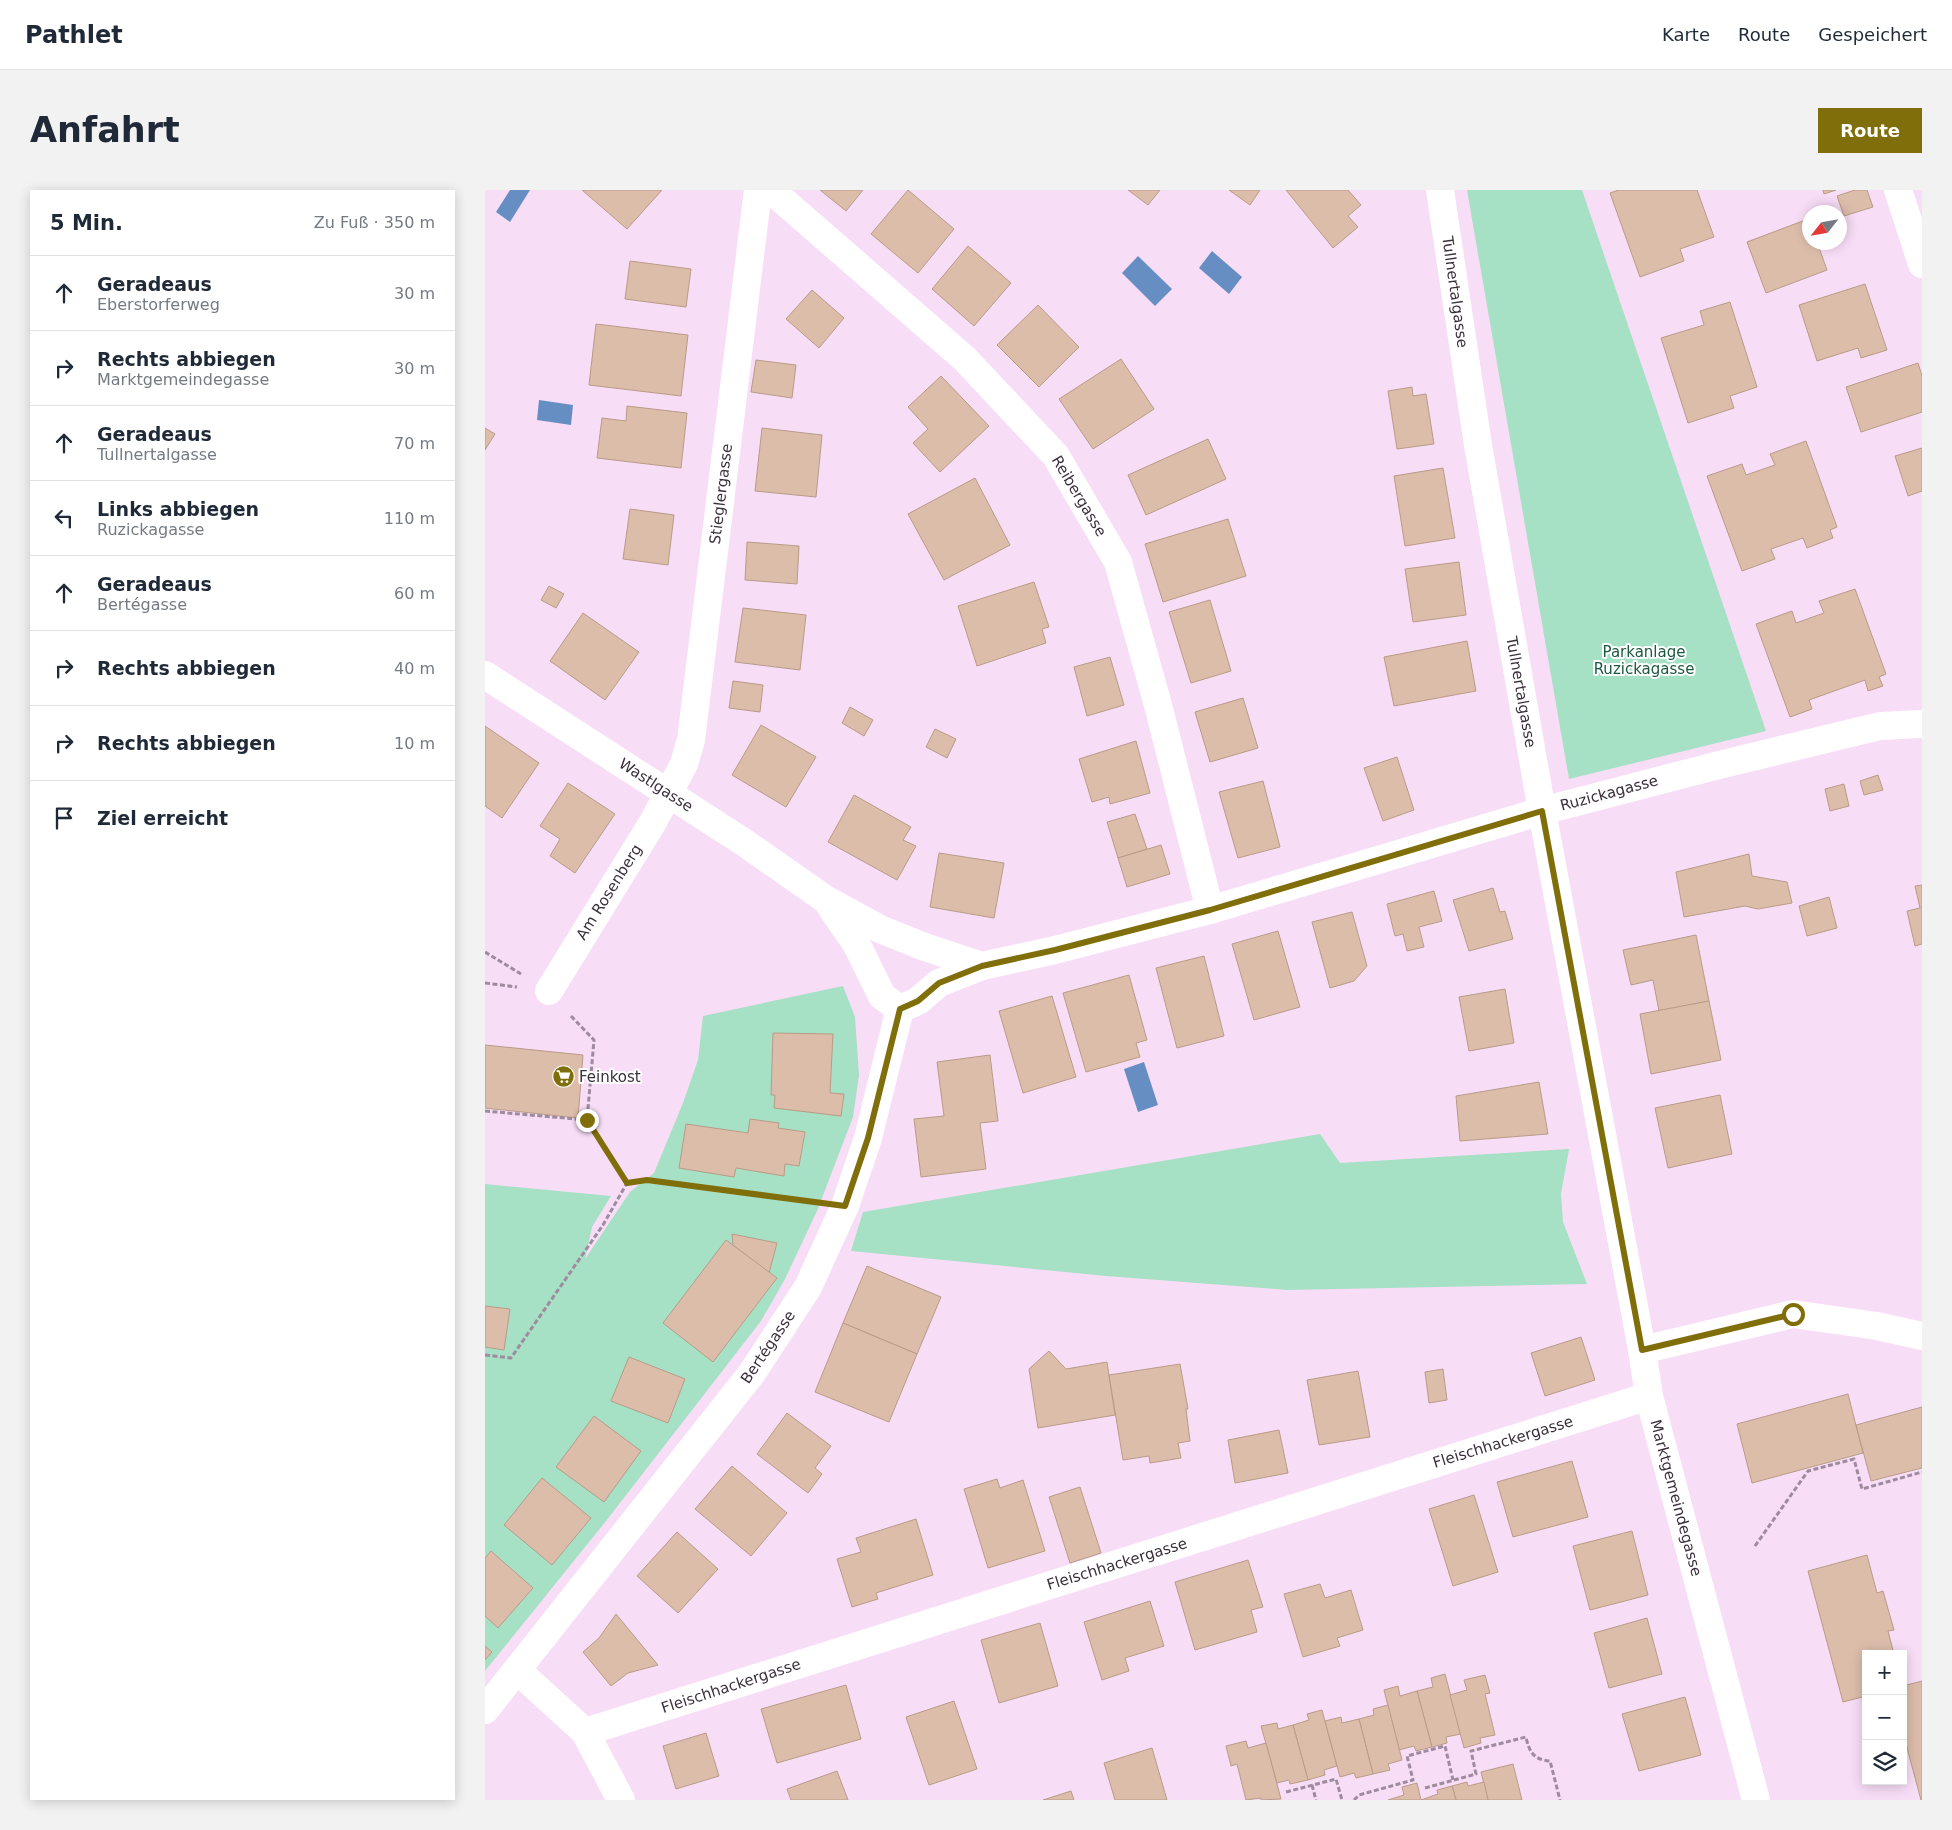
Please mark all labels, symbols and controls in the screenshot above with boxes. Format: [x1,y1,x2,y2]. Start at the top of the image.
text: Pathlet [25,21,123,49]
text: Karte [1662,24,1710,45]
text: Route [1738,24,1790,45]
text: Gespeichert [1818,24,1927,45]
button: Route [1818,108,1922,153]
text: Anfahrt [30,110,180,150]
north arrow [1802,205,1847,250]
text: 5 Min. [50,211,123,235]
text: Zu Fuß · 350 m [314,213,435,232]
street label: Tullnertalgasse [1438,234,1472,349]
text: Geradeaus [97,273,212,295]
icon: ahead [50,279,78,307]
text: 30 m [394,284,435,303]
text: Eberstorferweg [97,295,220,314]
text: Rechts abbiegen [97,348,276,370]
icon: right [50,354,78,382]
text: 30 m [394,359,435,378]
text: Marktgemeindegasse [97,370,269,389]
text: Geradeaus [97,423,212,445]
icon: ahead [50,429,78,457]
text: 70 m [394,434,435,453]
street label: Stieglergasse [706,443,736,545]
text: Tullnertalgasse [97,445,217,464]
street label: Reibergasse [1048,452,1110,540]
text: Links abbiegen [97,498,259,520]
icon: left [50,504,78,532]
text: 110 m [384,509,435,528]
text: Ruzickagasse [97,520,204,539]
text: Geradeaus [97,573,212,595]
icon: ahead [50,579,78,607]
text: 60 m [394,584,435,603]
text: Bertégasse [97,595,187,614]
street label: Tullnertalgasse [1502,634,1540,749]
park label: Parkanlage Ruzickagasse [1594,643,1694,678]
icon: right [50,654,78,682]
text: Rechts abbiegen [97,657,276,679]
text: 40 m [394,659,435,678]
icon: right [50,729,78,757]
text: Rechts abbiegen [97,732,276,754]
text: 10 m [394,734,435,753]
street label: Wastlgasse [616,754,696,816]
street label: Ruzickagasse [1558,771,1660,815]
icon: arrive [50,804,78,832]
text: Ziel erreicht [97,807,228,829]
street label: Am Rosenberg [572,841,646,943]
supermarket icon: Feinkost [551,1065,575,1089]
place label: Feinkost [579,1068,641,1086]
route end [576,1109,599,1132]
route start [1782,1303,1805,1326]
street label: Bertégasse [737,1307,799,1387]
street label: Fleischhackergasse [1431,1412,1575,1472]
street label: Marktgemeindegasse [1646,1418,1706,1578]
street label: Fleischhackergasse [1045,1534,1189,1594]
map controls [1862,1650,1907,1785]
button: + [1862,1650,1907,1695]
street label: Fleischhackergasse [659,1655,803,1717]
button: − [1862,1695,1907,1740]
button: layers [1862,1740,1907,1785]

